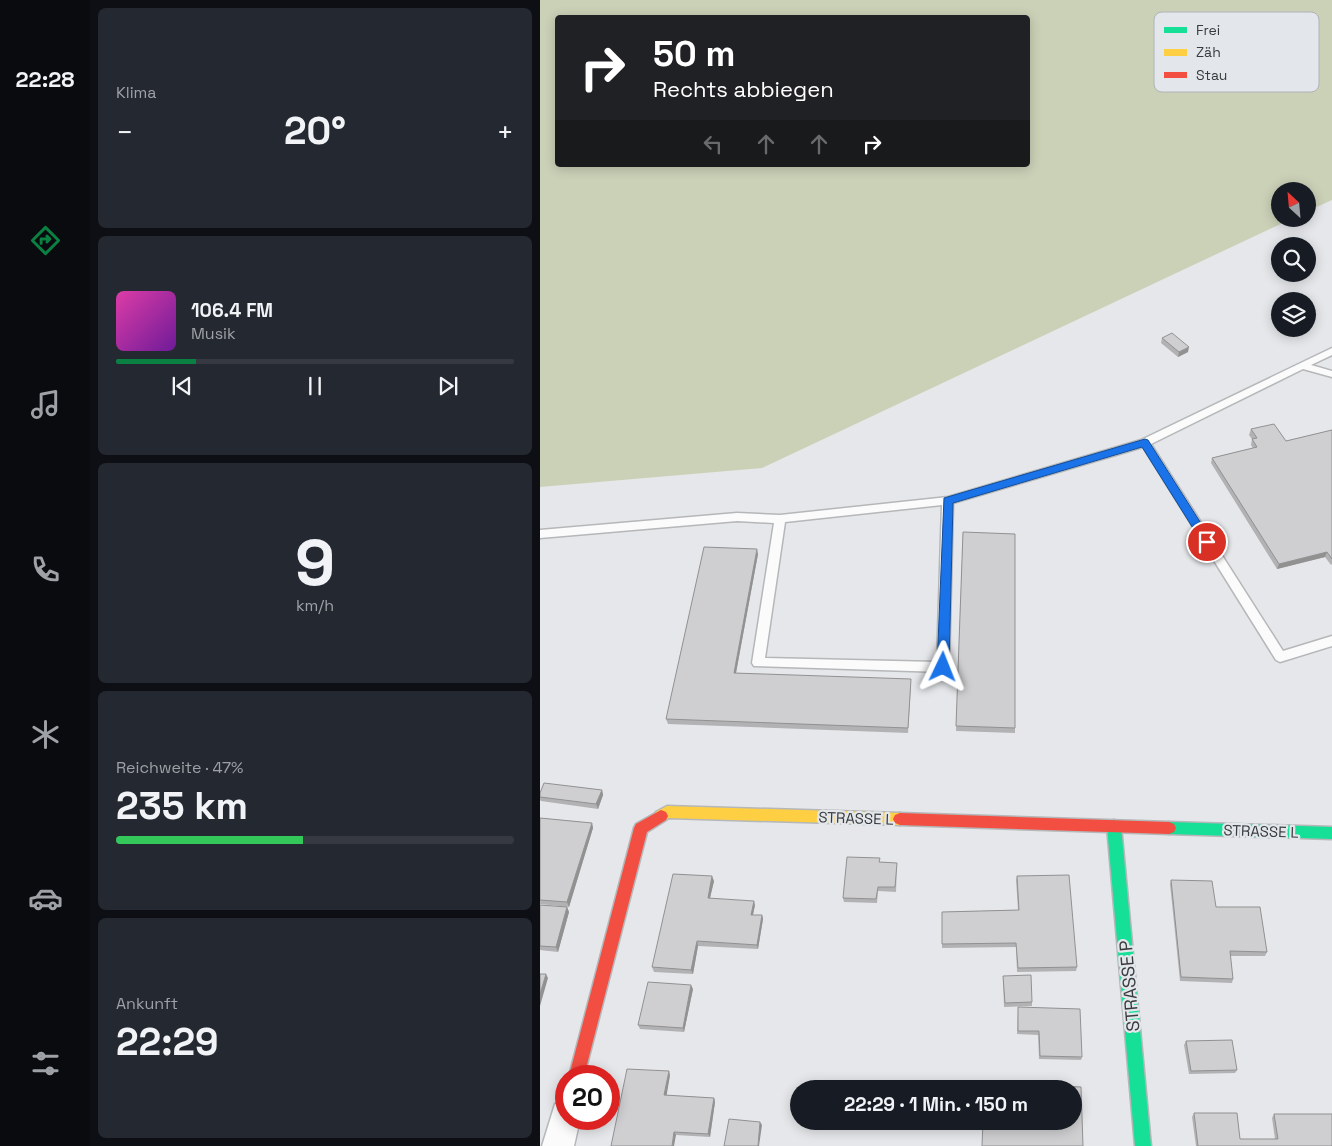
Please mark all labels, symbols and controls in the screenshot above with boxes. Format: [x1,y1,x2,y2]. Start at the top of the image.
legend [1154,12,1319,92]
text: Frei [1196,21,1220,39]
text: 50 m [653,32,735,76]
icon: right [570,35,635,100]
text: Zäh [1196,43,1221,61]
text: 22:28 [16,65,74,93]
text: Stau [1196,66,1227,84]
text: Rechts abbiegen [653,75,834,103]
text: Klima [116,82,157,103]
text: 20° [284,107,346,155]
text: − [116,114,133,150]
text: + [497,114,514,150]
icon: left [699,130,727,158]
icon: ahead [752,130,780,158]
icon: ahead [805,130,833,158]
icon: right [858,130,886,158]
north arrow [1271,182,1316,228]
map controls [1271,182,1316,337]
icon: directions [28,223,63,258]
button: search [1271,237,1316,282]
button: layers [1271,292,1316,337]
text: 106.4 FM [191,298,273,323]
text: Musik [191,323,236,344]
icon: previous [168,372,196,400]
icon: pause [301,372,329,400]
icon: next [434,372,462,400]
icon: music [28,387,63,422]
text: 9 [295,521,335,604]
pin [1186,521,1228,563]
icon: arrive [1193,528,1221,556]
icon: phone [28,552,63,587]
text: km/h [296,595,334,616]
position arrow [916,640,968,692]
icon: climate [28,717,63,752]
text: Reichweite · 47% [116,757,243,778]
text: 235 km [116,782,248,830]
street label: STRASSE L [818,807,894,829]
street label: STRASSE L [1223,820,1299,842]
icon: car [28,881,63,916]
street label: STRASSE P [1114,939,1144,1033]
text: Ankunft [116,993,178,1014]
text: 22:29 [116,1018,218,1066]
icon: filters [28,1046,63,1081]
speed limit sign: 20 [555,1065,620,1130]
text: 22:29 · 1 Min. · 150 m [844,1092,1028,1117]

